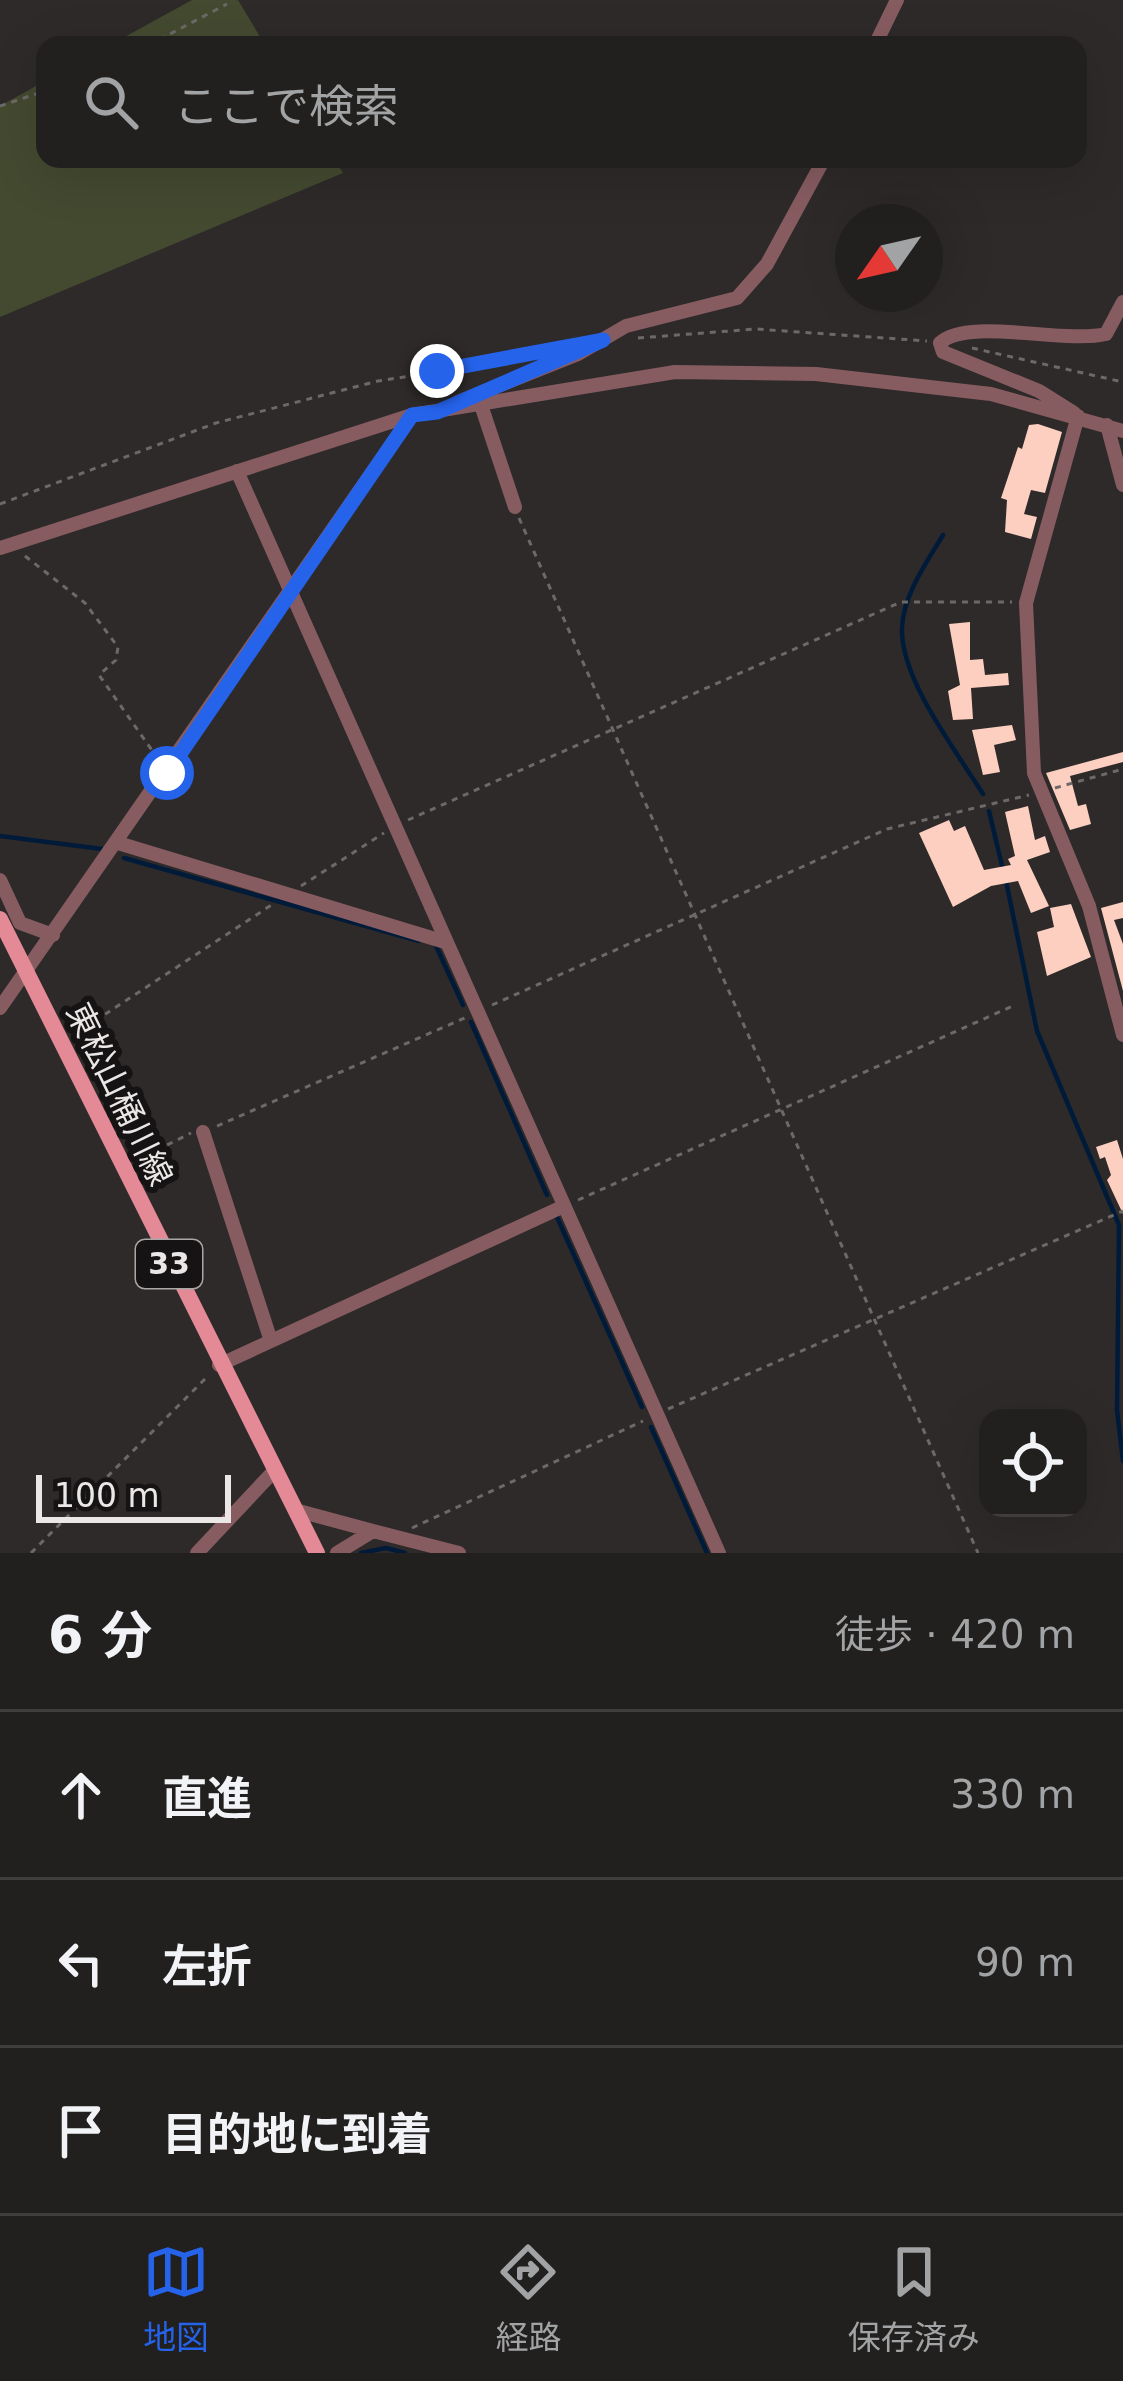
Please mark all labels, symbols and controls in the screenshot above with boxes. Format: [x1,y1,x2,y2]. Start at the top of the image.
search box [36,36,1087,168]
icon: search [78,69,144,135]
text: ここで検索 [174,80,399,133]
north arrow [835,204,943,312]
route end [410,344,464,398]
route start [140,746,194,800]
street label: 東松山桶川線 [59,997,180,1192]
road number: 33 [136,1240,202,1288]
map controls [979,1409,1087,1517]
button: locate [979,1409,1087,1517]
scale bar [36,1469,231,1522]
text: 100 m [54,1476,160,1515]
text: 6 分 [48,1606,152,1665]
text: 徒歩 · 420 m [835,1612,1075,1657]
icon: ahead [48,1762,114,1828]
text: 直進 [162,1772,252,1825]
text: 330 m [950,1772,1075,1817]
icon: left [48,1930,114,1996]
text: 左折 [162,1940,252,1993]
text: 90 m [975,1940,1075,1985]
icon: arrive [48,2098,114,2164]
text: 目的地に到着 [162,2108,432,2161]
tab: 地図 [143,2239,209,2359]
tab: 経路 [495,2239,561,2359]
tab: 保存済み [848,2239,980,2359]

